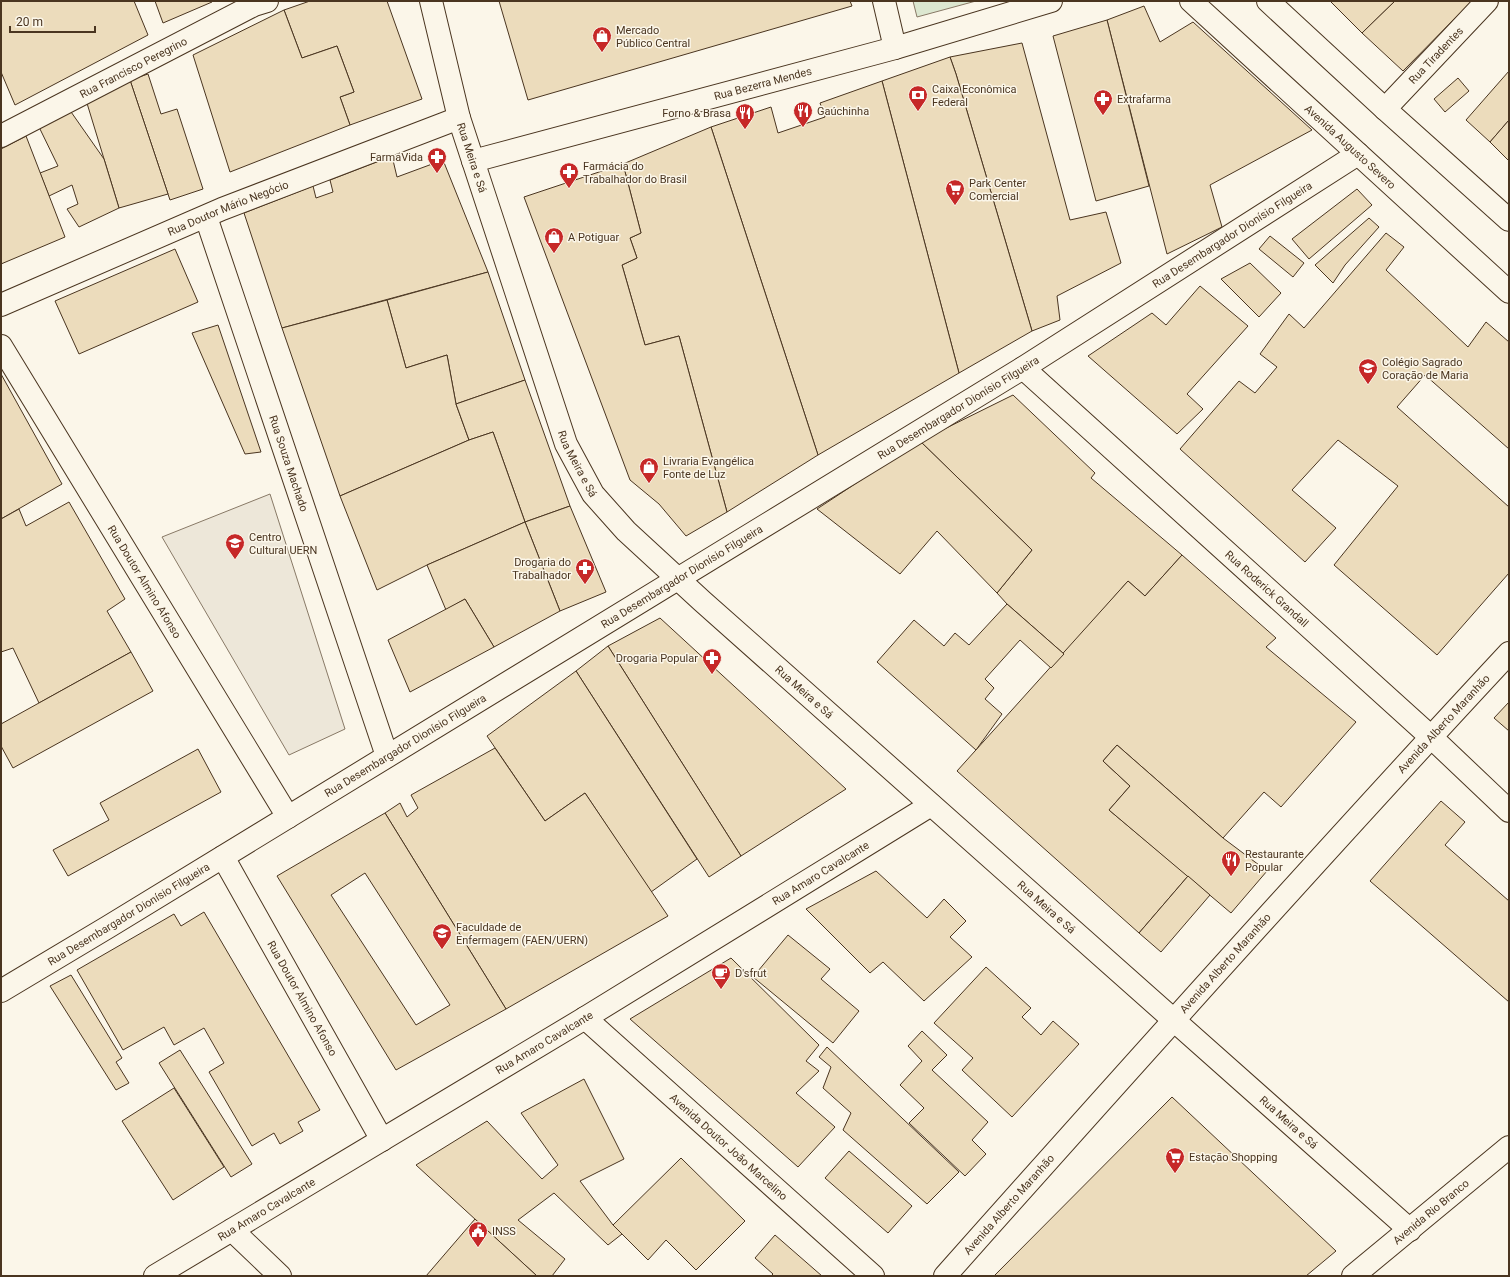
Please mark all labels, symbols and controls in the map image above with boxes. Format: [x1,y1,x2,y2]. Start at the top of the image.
scale bar [10,8,95,34]
text: 20 m [16,15,43,29]
place label: Mercado Público Central [616,24,690,50]
street label: Rua Tiradentes [1406,24,1466,87]
shop icon: Mercado Público Central [591,25,613,53]
street label: Rua Francisco Peregrino [78,35,189,101]
street label: Rua Bezerra Mendes [713,64,814,103]
place label: Caixa Econômica Federal [932,83,1017,109]
bank icon: Caixa Econômica Federal [907,84,929,112]
pharmacy icon: Extrafarma [1092,88,1114,116]
place label: Extrafarma [1117,93,1171,106]
restaurant icon: Gaúchinha [792,100,814,128]
restaurant icon: Forno & Brasa [734,102,756,130]
street label: Avenida Augusto Severo [1302,102,1398,192]
place label: Gaúchinha [817,105,869,118]
place label: Forno & Brasa [662,107,731,120]
street label: Rua Meira e Sá [454,121,489,195]
pharmacy icon: FarmaVida [426,146,448,174]
place label: FarmaVida [370,151,423,164]
place label: Farmácia do Trabalhador do Brasil [583,160,687,186]
pharmacy icon: Farmácia do Trabalhador do Brasil [558,161,580,189]
place label: Park Center Comercial [969,177,1026,203]
street label: Rua Doutor Mário Negócio [166,178,291,239]
supermarket icon: Park Center Comercial [944,178,966,206]
street label: Rua Desembargador Dionísio Filgueira [1150,179,1315,291]
shop icon: A Potiguar [543,226,565,254]
place label: A Potiguar [568,231,620,244]
street label: Rua Desembargador Dionísio Filgueira [875,353,1042,462]
place label: Colégio Sagrado Coração de Maria [1382,356,1468,382]
school or university icon: Colégio Sagrado Coração de Maria [1357,357,1379,385]
street label: Rua Souza Machado [266,414,310,513]
street label: Rua Meira e Sá [555,429,599,499]
place label: Livraria Evangélica Fonte de Luz [663,455,754,481]
shop icon: Livraria Evangélica Fonte de Luz [638,456,660,484]
street label: Rua Doutor Almino Afonso [105,523,184,641]
street label: Rua Desembargador Dionísio Filgueira [599,523,765,631]
place label: Centro Cultural UERN [249,531,317,557]
school or university icon: Centro Cultural UERN [224,532,246,560]
street label: Rua Roderick Grandall [1222,548,1311,630]
place label: Drogaria do Trabalhador [512,556,571,582]
pharmacy icon: Drogaria do Trabalhador [574,557,596,585]
pharmacy icon: Drogaria Popular [701,647,723,675]
place label: Drogaria Popular [616,652,698,665]
street label: Rua Meira e Sá [772,663,836,721]
street label: Avenida Alberto Maranhão [1395,672,1493,776]
street label: Rua Desembargador Dionísio Filgueira [322,692,489,800]
street label: Rua Amaro Cavalcante [770,839,872,908]
place label: Restaurante Popular [1245,848,1304,874]
restaurant icon: Restaurante Popular [1220,849,1242,877]
street label: Rua Desembargador Dionísio Filgueira [46,860,212,969]
street label: Rua Meira e Sá [1015,878,1078,937]
street label: Avenida Alberto Maranhão [1177,911,1274,1016]
place label: Faculdade de Enfermagem (FAEN/UERN) [456,921,588,947]
school or university icon: Faculdade de Enfermagem (FAEN/UERN) [431,922,453,950]
street label: Rua Doutor Almino Afonso [264,939,339,1058]
cafe icon: D'sfrut [710,962,732,990]
place label: D'sfrut [735,967,767,980]
street label: Rua Amaro Cavalcante [493,1009,596,1077]
street label: Avenida Doutor João Marcelino [667,1091,790,1203]
street label: Rua Meira e Sá [1257,1094,1320,1152]
supermarket icon: Estação Shopping [1164,1146,1186,1174]
place label: Estação Shopping [1189,1151,1277,1164]
street label: Avenida Alberto Maranhão [961,1152,1057,1257]
street label: Rua Amaro Cavalcante [216,1175,318,1244]
street label: Avenida Rio Branco [1391,1177,1472,1247]
public building icon: INSS [467,1220,489,1248]
place label: INSS [492,1225,516,1238]

